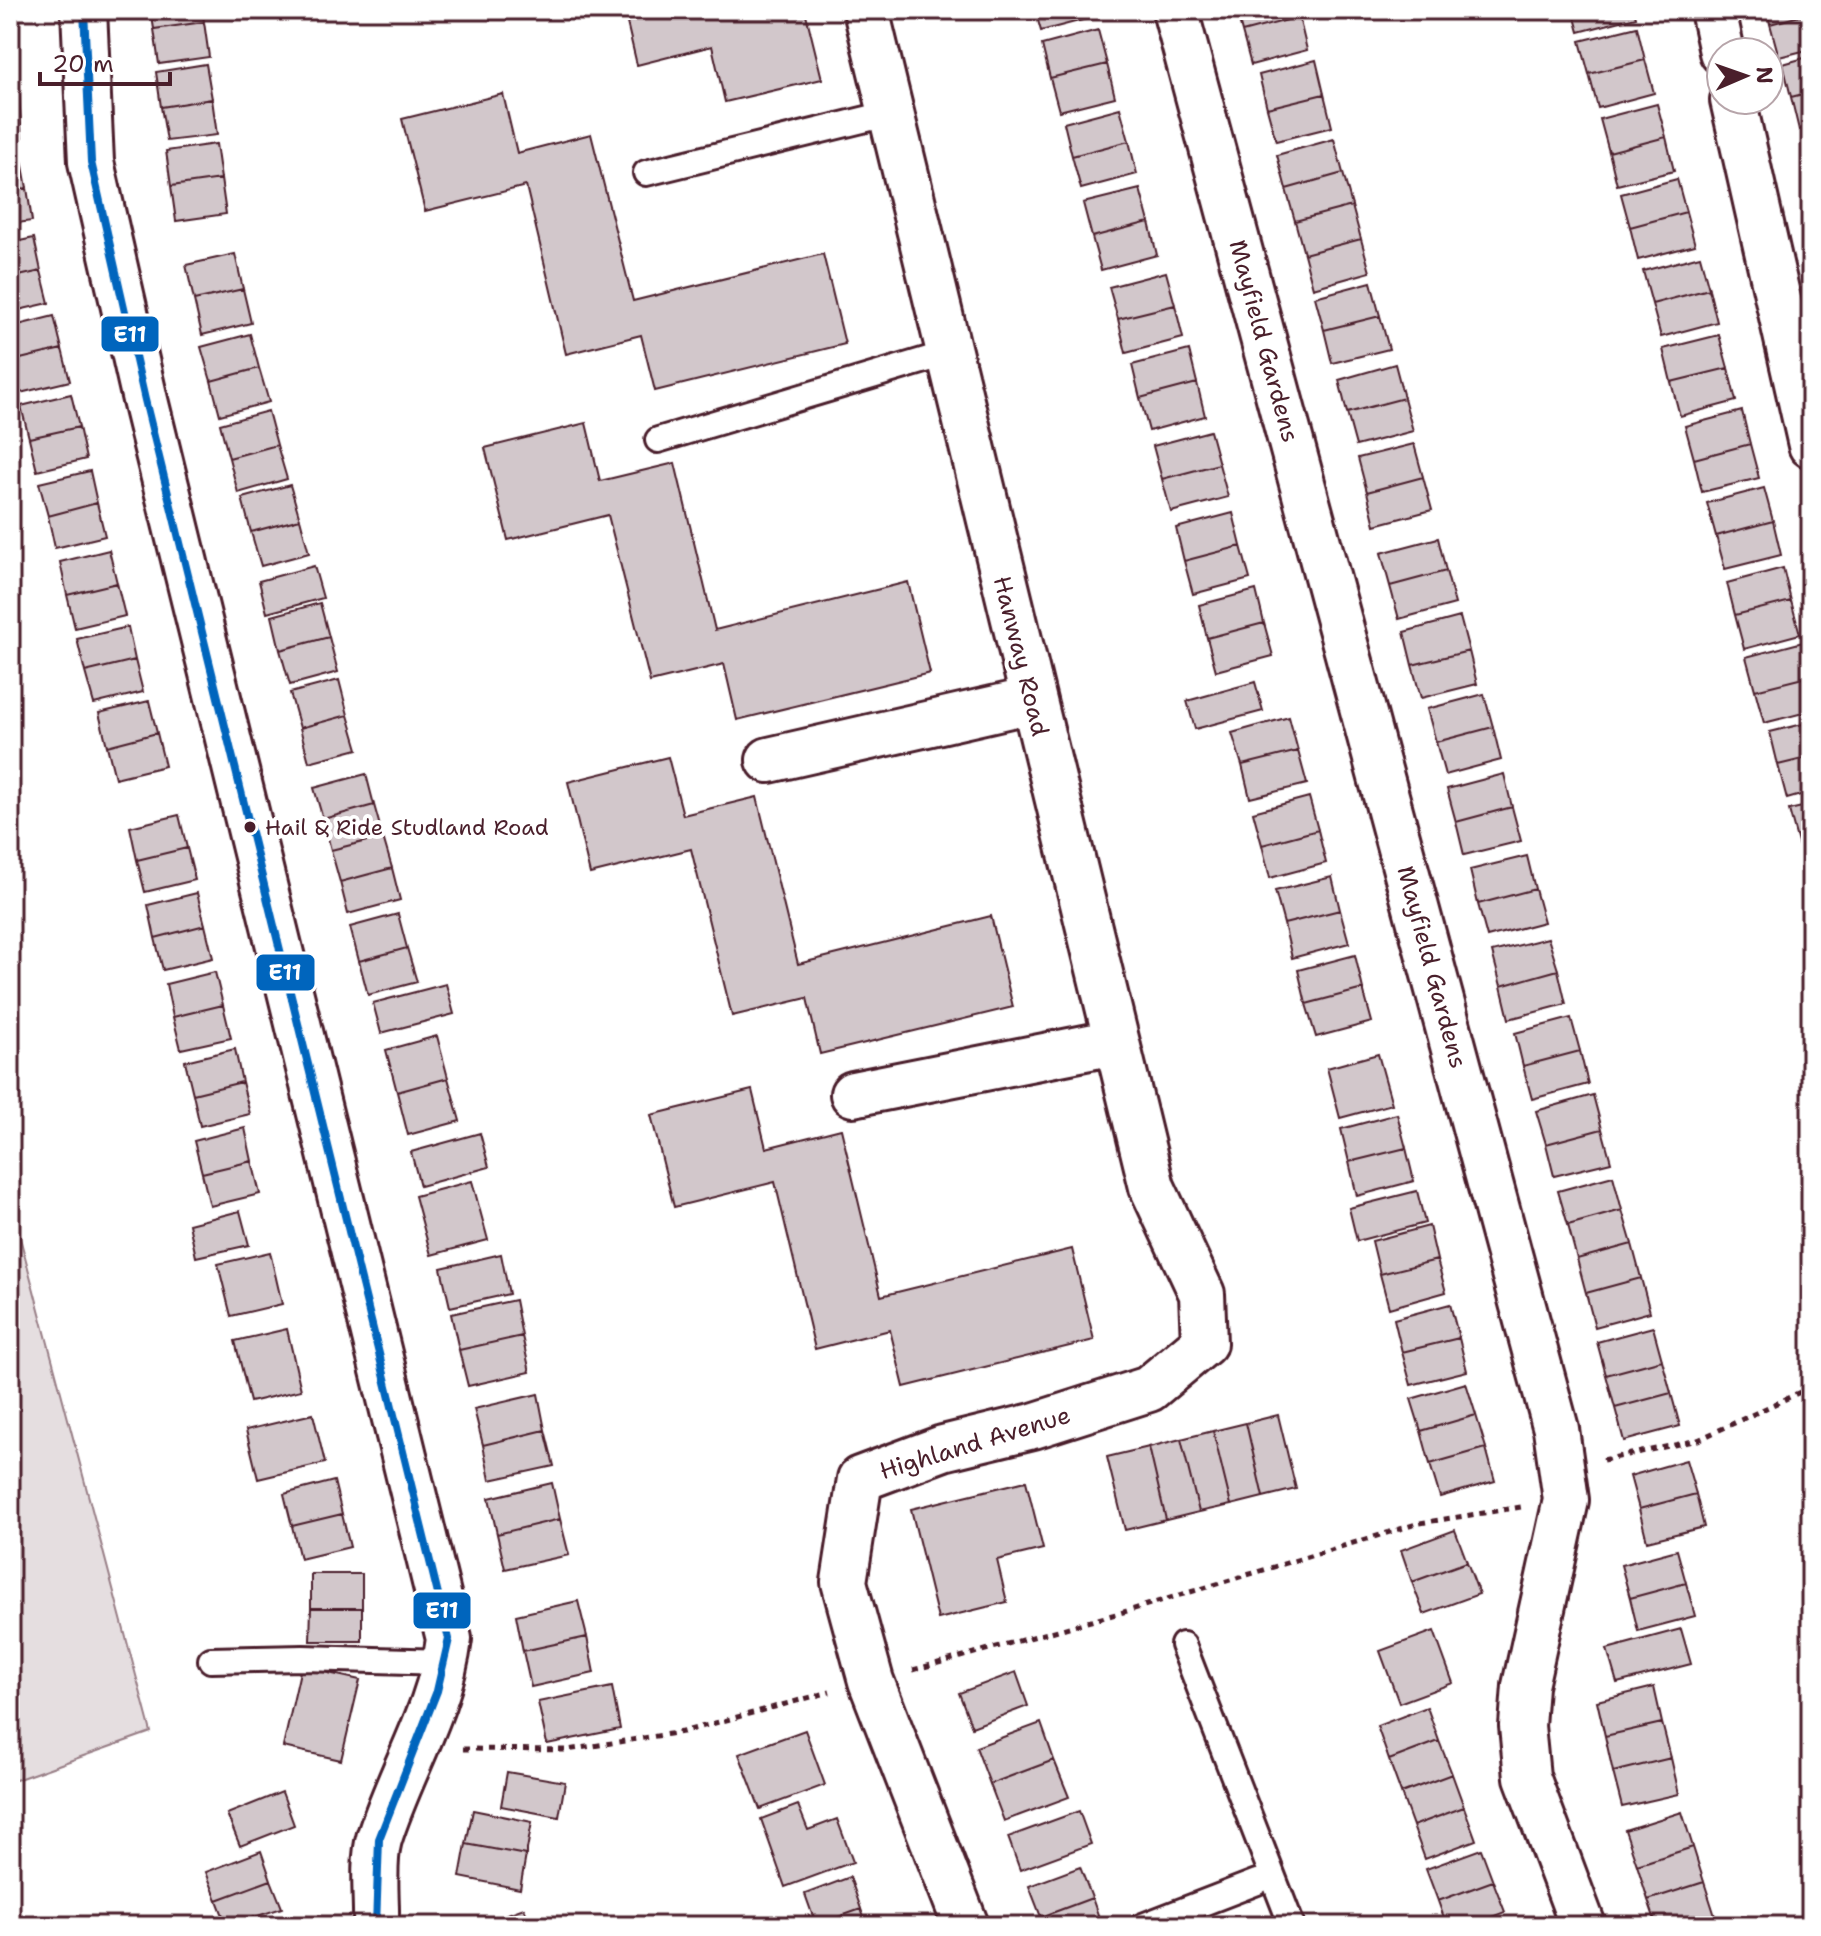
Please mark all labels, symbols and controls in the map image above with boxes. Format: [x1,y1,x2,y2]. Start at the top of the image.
scale bar [40,36,170,86]
north arrow [1705,36,1785,116]
text: 20 m [52,48,114,80]
text: N [1750,66,1779,85]
street label: Mayfield Gardens [1222,236,1306,446]
line badge: E11 [100,315,160,353]
text: E11 [113,320,147,349]
street label: Hanway Road [986,573,1056,739]
place label: Hail & Ride Studland Road [265,813,549,842]
marker: Hail & Ride Studland Road [242,819,258,835]
street label: Mayfield Gardens [1390,862,1474,1072]
line badge: E11 [255,953,316,992]
text: E11 [268,958,302,987]
street label: Highland Avenue [876,1399,1074,1487]
line badge: E11 [412,1591,472,1630]
text: E11 [425,1596,459,1625]

